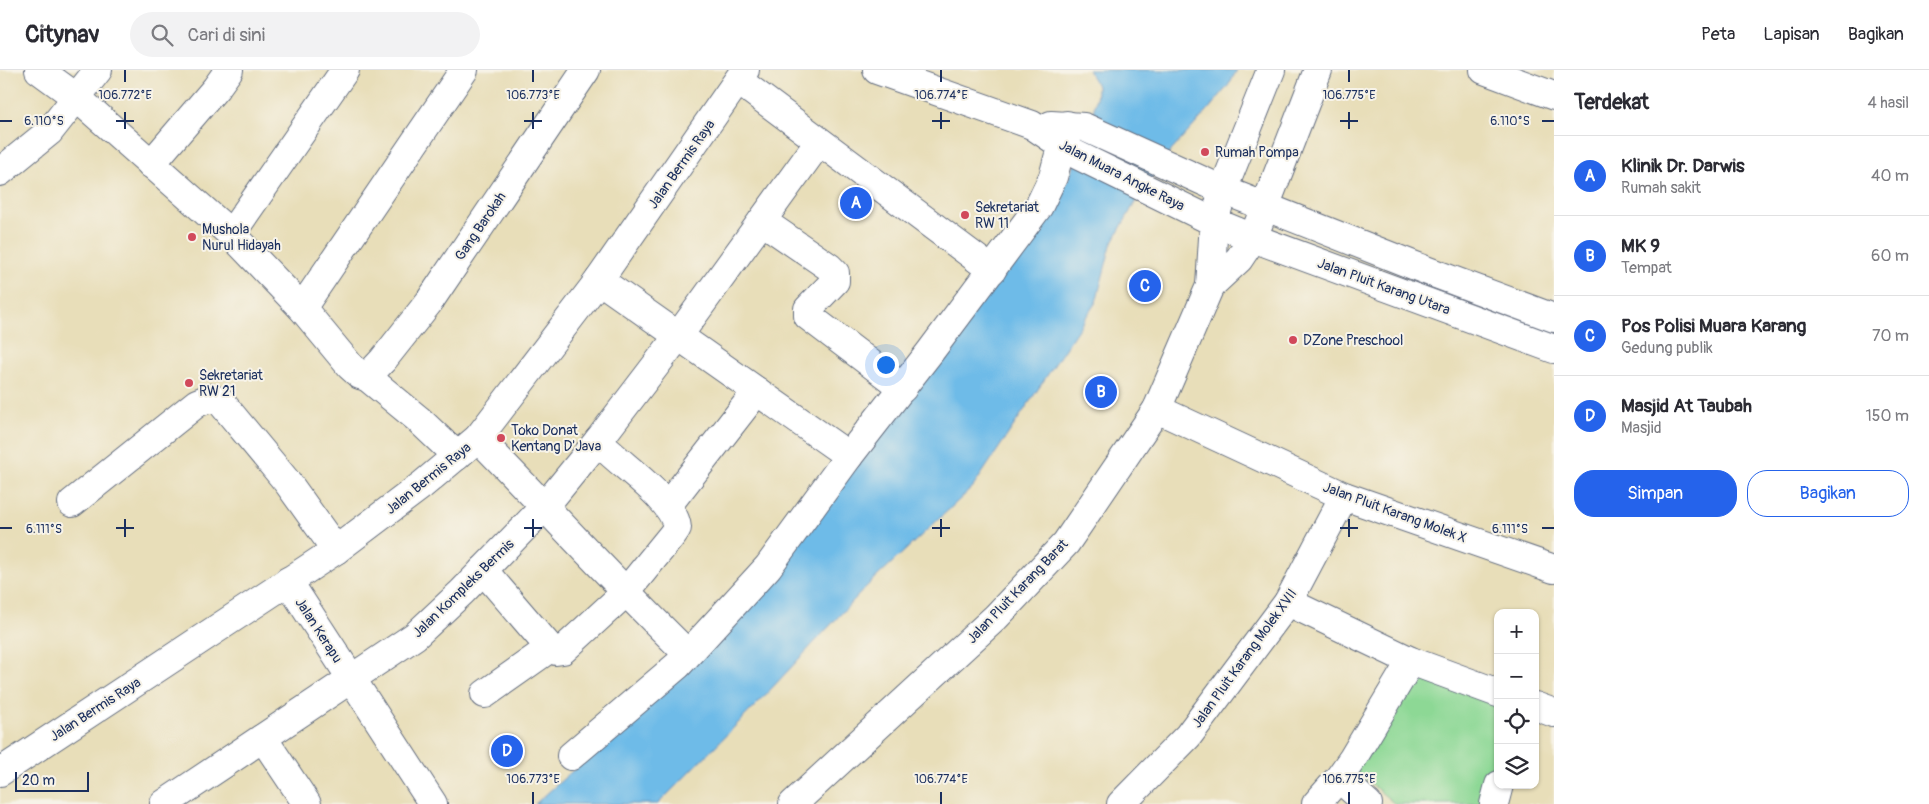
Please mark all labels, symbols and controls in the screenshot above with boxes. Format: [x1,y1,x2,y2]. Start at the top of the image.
search box [130,12,480,57]
text: Citynav [25,20,100,49]
icon: search [148,21,176,49]
text: Cari di sini [188,23,265,47]
text: Peta [1701,23,1735,46]
text: Lapisan [1763,23,1820,46]
text: Bagikan [1848,23,1904,46]
text: 106.772°E [98,88,152,103]
text: 106.773°E [506,88,560,103]
text: 106.774°E [914,88,968,103]
text: 106.775°E [1322,88,1376,103]
text: Terdekat [1574,89,1649,116]
text: 4 hasil [1867,93,1909,113]
text: 6.110°S [24,114,64,129]
text: 6.110°S [1490,114,1530,129]
street label: Jalan Bermis Raya [644,117,718,212]
street label: Jalan Muara Angke Raya [1056,136,1187,215]
place label: Rumah Pompa [1215,144,1299,161]
marker: Rumah Pompa [1199,146,1211,158]
text: Klinik Dr. Darwis [1621,154,1744,178]
text: A [1585,166,1595,186]
text: 40 m [1871,166,1909,186]
text: Rumah sakit [1621,178,1701,198]
pin: A [840,184,872,222]
street label: Gang Barokah [451,189,510,264]
place label: Sekretariat RW 11 [975,199,1039,232]
marker: Sekretariat RW 11 [959,209,971,221]
place label: Mushola Nurul Hidayah [202,221,281,254]
marker: Mushola Nurul Hidayah [186,231,198,243]
text: MK 9 [1621,234,1660,258]
text: B [1585,246,1595,266]
text: 60 m [1871,246,1909,266]
street label: Jalan Pluit Karang Utara [1315,255,1452,318]
text: Tempat [1621,258,1672,278]
pin: C [1129,267,1161,305]
text: Pos Polisi Muara Karang [1621,314,1806,338]
text: C [1585,326,1595,346]
text: 70 m [1872,326,1909,346]
place label: DZone Preschool [1303,332,1403,349]
marker: DZone Preschool [1287,334,1299,346]
text: Gedung publik [1621,338,1713,358]
your location [873,352,899,378]
place label: Sekretariat RW 21 [199,367,263,400]
pin: B [1085,373,1117,411]
marker: Sekretariat RW 21 [183,377,195,389]
text: Masjid At Taubah [1621,394,1752,418]
text: D [1585,406,1595,426]
text: 150 m [1865,406,1909,426]
text: Masjid [1621,418,1661,438]
place label: Toko Donat Kentang D'Java [511,422,601,455]
marker: Toko Donat Kentang D'Java [495,432,507,444]
street label: Jalan Bermis Raya [382,439,474,518]
button: Simpan [1574,470,1737,517]
button: Bagikan [1747,470,1909,517]
street label: Jalan Pluit Karang Molek X [1321,479,1469,546]
text: 6.111°S [26,522,62,537]
text: 6.111°S [1492,522,1528,537]
street label: Jalan Kompleks Bermis [409,535,518,641]
street label: Jalan Pluit Karang Barat [963,536,1072,647]
street label: Jalan Pluit Karang Molek XVII [1188,585,1301,731]
street label: Jalan Kerapu [291,595,346,666]
map controls [1494,609,1539,789]
button: + [1494,609,1539,654]
button: − [1494,654,1539,699]
street label: Jalan Bermis Raya [47,674,144,745]
button: locate [1494,699,1539,744]
pin: D [491,732,523,770]
button: layers [1494,744,1539,789]
scale bar [15,769,89,792]
text: 20 m [22,772,55,789]
text: 106.773°E [506,772,560,787]
text: 106.774°E [914,772,968,787]
text: 106.775°E [1322,772,1376,787]

